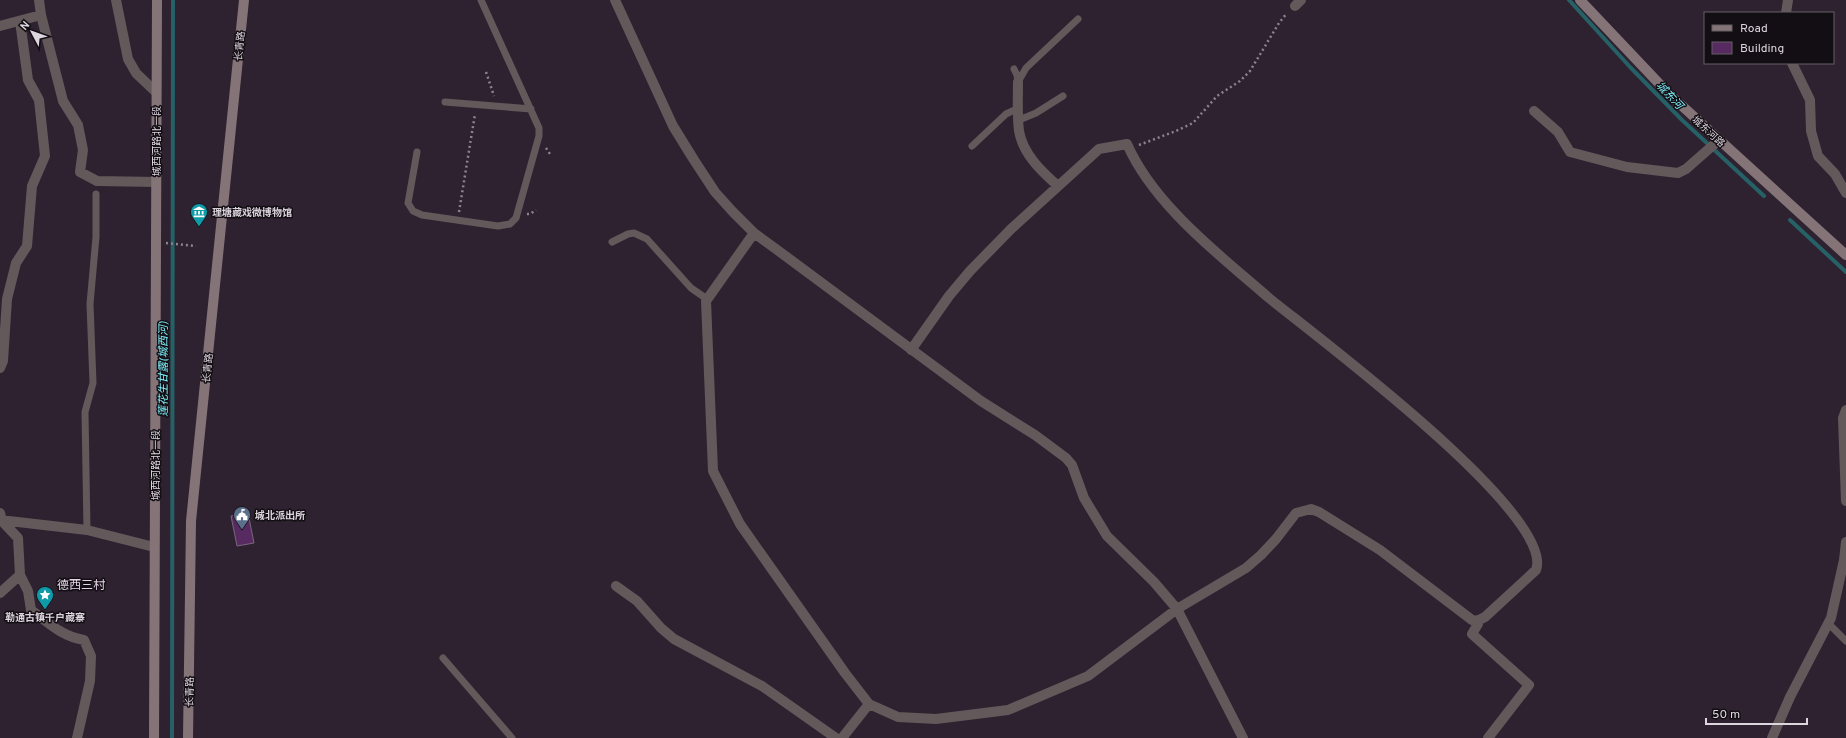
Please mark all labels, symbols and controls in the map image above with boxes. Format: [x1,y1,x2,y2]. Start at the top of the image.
north arrow [12,12,52,52]
legend [1704,12,1834,64]
text: N [17,19,33,34]
text: Road [1740,21,1768,37]
street label: 长青路 [232,31,249,62]
text: Building [1740,41,1784,57]
water label: 城东河 [1653,79,1687,114]
street label: 城西河路北一段 [151,106,164,176]
street label: 城东河路 [1689,114,1727,150]
museum icon: 理塘藏戏微博物馆 [189,202,209,227]
place label: 理塘藏戏微博物馆 [212,206,292,220]
water label: 莲花生甘露(城西河) [157,321,171,417]
street label: 长青路 [200,353,217,384]
street label: 城西河路北一段 [150,430,163,500]
public building icon: 城北派出所 [232,505,252,530]
place label: 城北派出所 [255,509,305,523]
district label: 德西三村 [57,578,106,594]
place icon: 勒通古镇·千户藏寨 [35,585,55,610]
place label: 勒通古镇·千户藏寨 [5,611,85,625]
street label: 长青路 [184,677,197,707]
scale bar [1706,700,1807,726]
text: 50 m [1712,707,1740,723]

